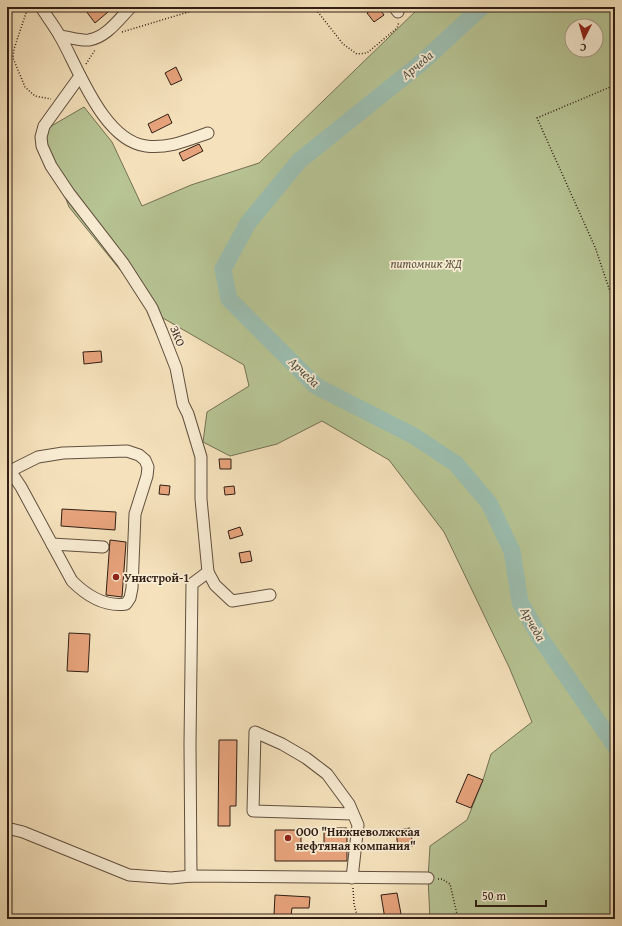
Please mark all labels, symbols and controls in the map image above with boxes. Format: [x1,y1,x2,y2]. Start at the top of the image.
north arrow [564,18,604,58]
text: С [579,40,587,56]
water label: Арчеда [396,46,437,85]
park label: питомник ЖД [390,255,463,272]
street label: ЗКО [166,323,190,349]
water label: Арчеда [283,352,324,391]
place label: Унистрой-1 [124,569,190,586]
marker: Унистрой-1 [111,572,121,582]
water label: Арчеда [515,602,550,645]
place label: ООО "Нижневолжская нефтяная компания" [296,823,421,854]
marker: ООО "Нижневолжская нефтяная компания" [283,833,293,843]
scale bar [476,882,546,908]
text: 50 m [482,887,506,904]

